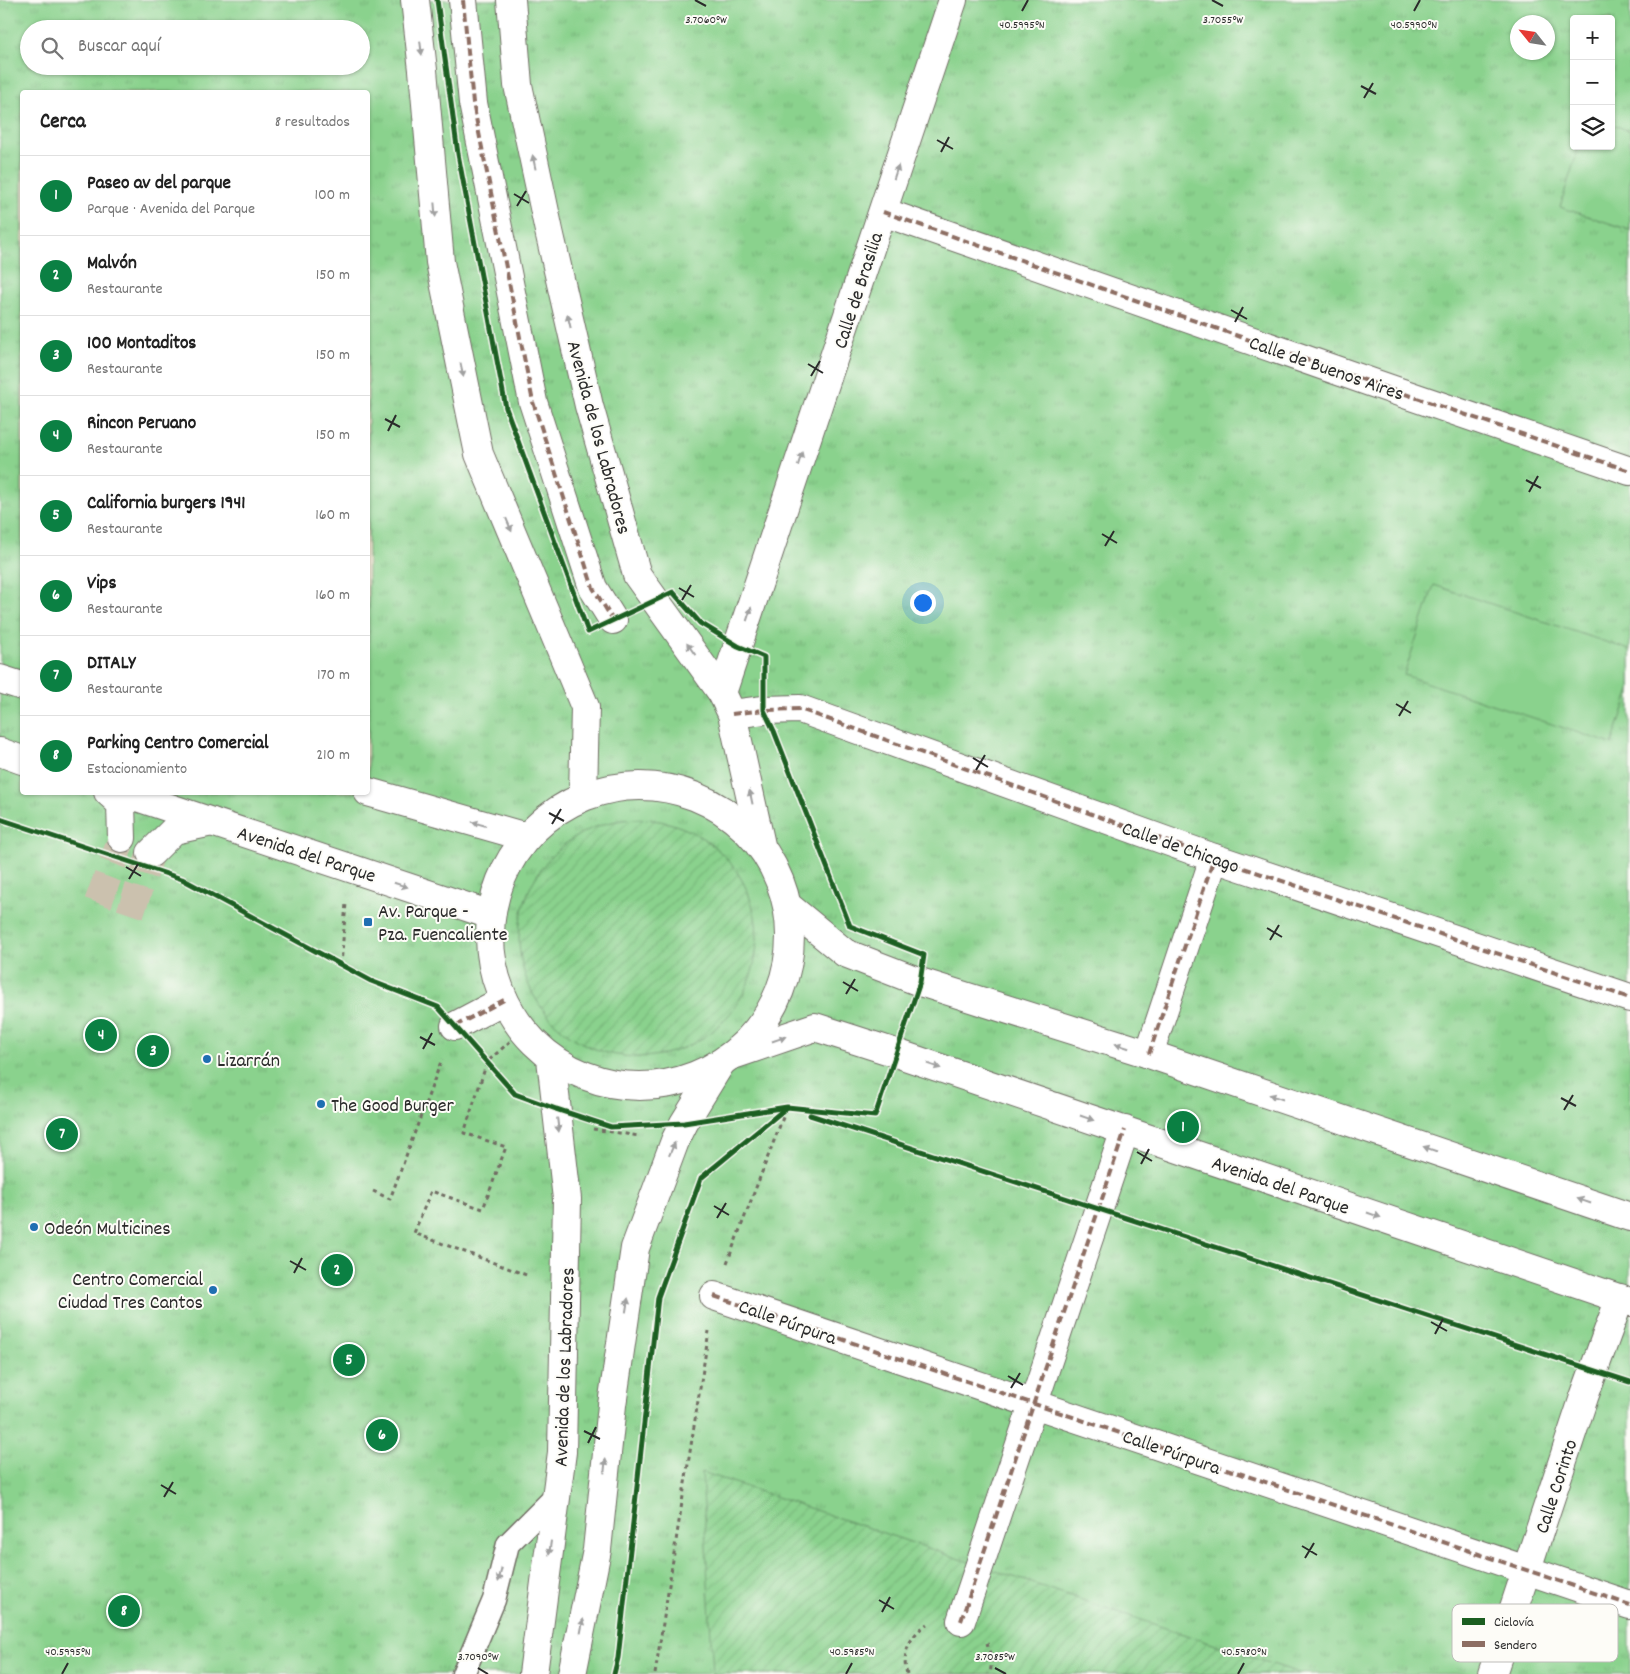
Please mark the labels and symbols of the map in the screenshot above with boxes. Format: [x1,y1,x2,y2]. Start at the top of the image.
text: 3.7060°W [685,12,727,29]
text: 3.7055°W [1203,12,1243,29]
north arrow [1510,15,1555,60]
text: 40.5995°N [999,17,1045,34]
text: 40.5990°N [1391,17,1437,34]
one-way arrow [417,41,425,57]
one-way arrow [530,153,538,169]
one-way arrow [892,165,900,180]
one-way arrow [432,203,440,219]
street label: Calle de Brasilia [828,228,892,353]
one-way arrow [565,313,573,328]
street label: Calle de Buenos Aires [1245,330,1407,409]
street label: Avenida de los Labradores [558,338,636,538]
one-way arrow [458,363,466,378]
one-way arrow [797,452,804,467]
one-way arrow [506,518,514,532]
your location [910,590,936,616]
one-way arrow [745,606,753,621]
one-way arrow [686,642,696,656]
one-way arrow [747,790,755,805]
street label: Calle de Chicago [1117,816,1243,882]
street label: Avenida del Parque [233,820,379,891]
one-way arrow [472,820,487,828]
one-way arrow [394,881,409,889]
place label: Av. Parque - Pza. Fuencaliente [378,899,508,950]
marker: Av. Parque - Pza. Fuencaliente [362,916,374,928]
pin: 4 [85,1016,117,1054]
pin: 3 [137,1032,169,1070]
one-way arrow [772,1035,787,1043]
one-way arrow [1114,1041,1129,1049]
place label: Lizarrán [217,1048,280,1076]
marker: Lizarrán [201,1053,213,1065]
one-way arrow [926,1062,941,1070]
place label: The Good Burger [331,1093,454,1121]
one-way arrow [1268,1093,1283,1101]
marker: The Good Burger [315,1098,327,1110]
pin: 1 [1167,1108,1199,1146]
pin: 7 [46,1115,78,1153]
one-way arrow [1080,1115,1095,1122]
one-way arrow [554,1117,562,1133]
one-way arrow [668,1142,676,1156]
one-way arrow [1422,1145,1437,1153]
street label: Avenida del Parque [1207,1150,1353,1224]
one-way arrow [1576,1197,1591,1205]
one-way arrow [1367,1211,1382,1219]
place label: Odeón Multicines [44,1216,171,1244]
marker: Odeón Multicines [28,1221,40,1233]
pin: 2 [321,1251,353,1289]
place label: Centro Comercial Ciudad Tres Cantos [58,1267,203,1318]
street label: Avenida de los Labradores [549,1267,583,1467]
marker: Centro Comercial Ciudad Tres Cantos [207,1284,219,1296]
street label: Calle Púrpura [734,1294,840,1354]
one-way arrow [623,1296,631,1312]
pin: 5 [333,1341,365,1379]
pin: 6 [366,1416,398,1454]
street label: Calle Púrpura [1118,1424,1224,1484]
street label: Calle Corinto [1529,1436,1586,1538]
one-way arrow [602,1457,610,1473]
one-way arrow [545,1541,553,1557]
one-way arrow [496,1567,504,1582]
pin: 8 [108,1592,140,1630]
legend [1452,1604,1618,1662]
text: Ciclovía [1494,1613,1534,1633]
one-way arrow [578,1618,586,1634]
text: Sendero [1494,1636,1537,1656]
text: 40.5995°N [45,1644,91,1661]
text: 40.5985°N [830,1644,874,1661]
text: 40.5980°N [1221,1644,1267,1661]
text: 3.7090°W [457,1649,499,1666]
text: 3.7085°W [975,1649,1015,1666]

